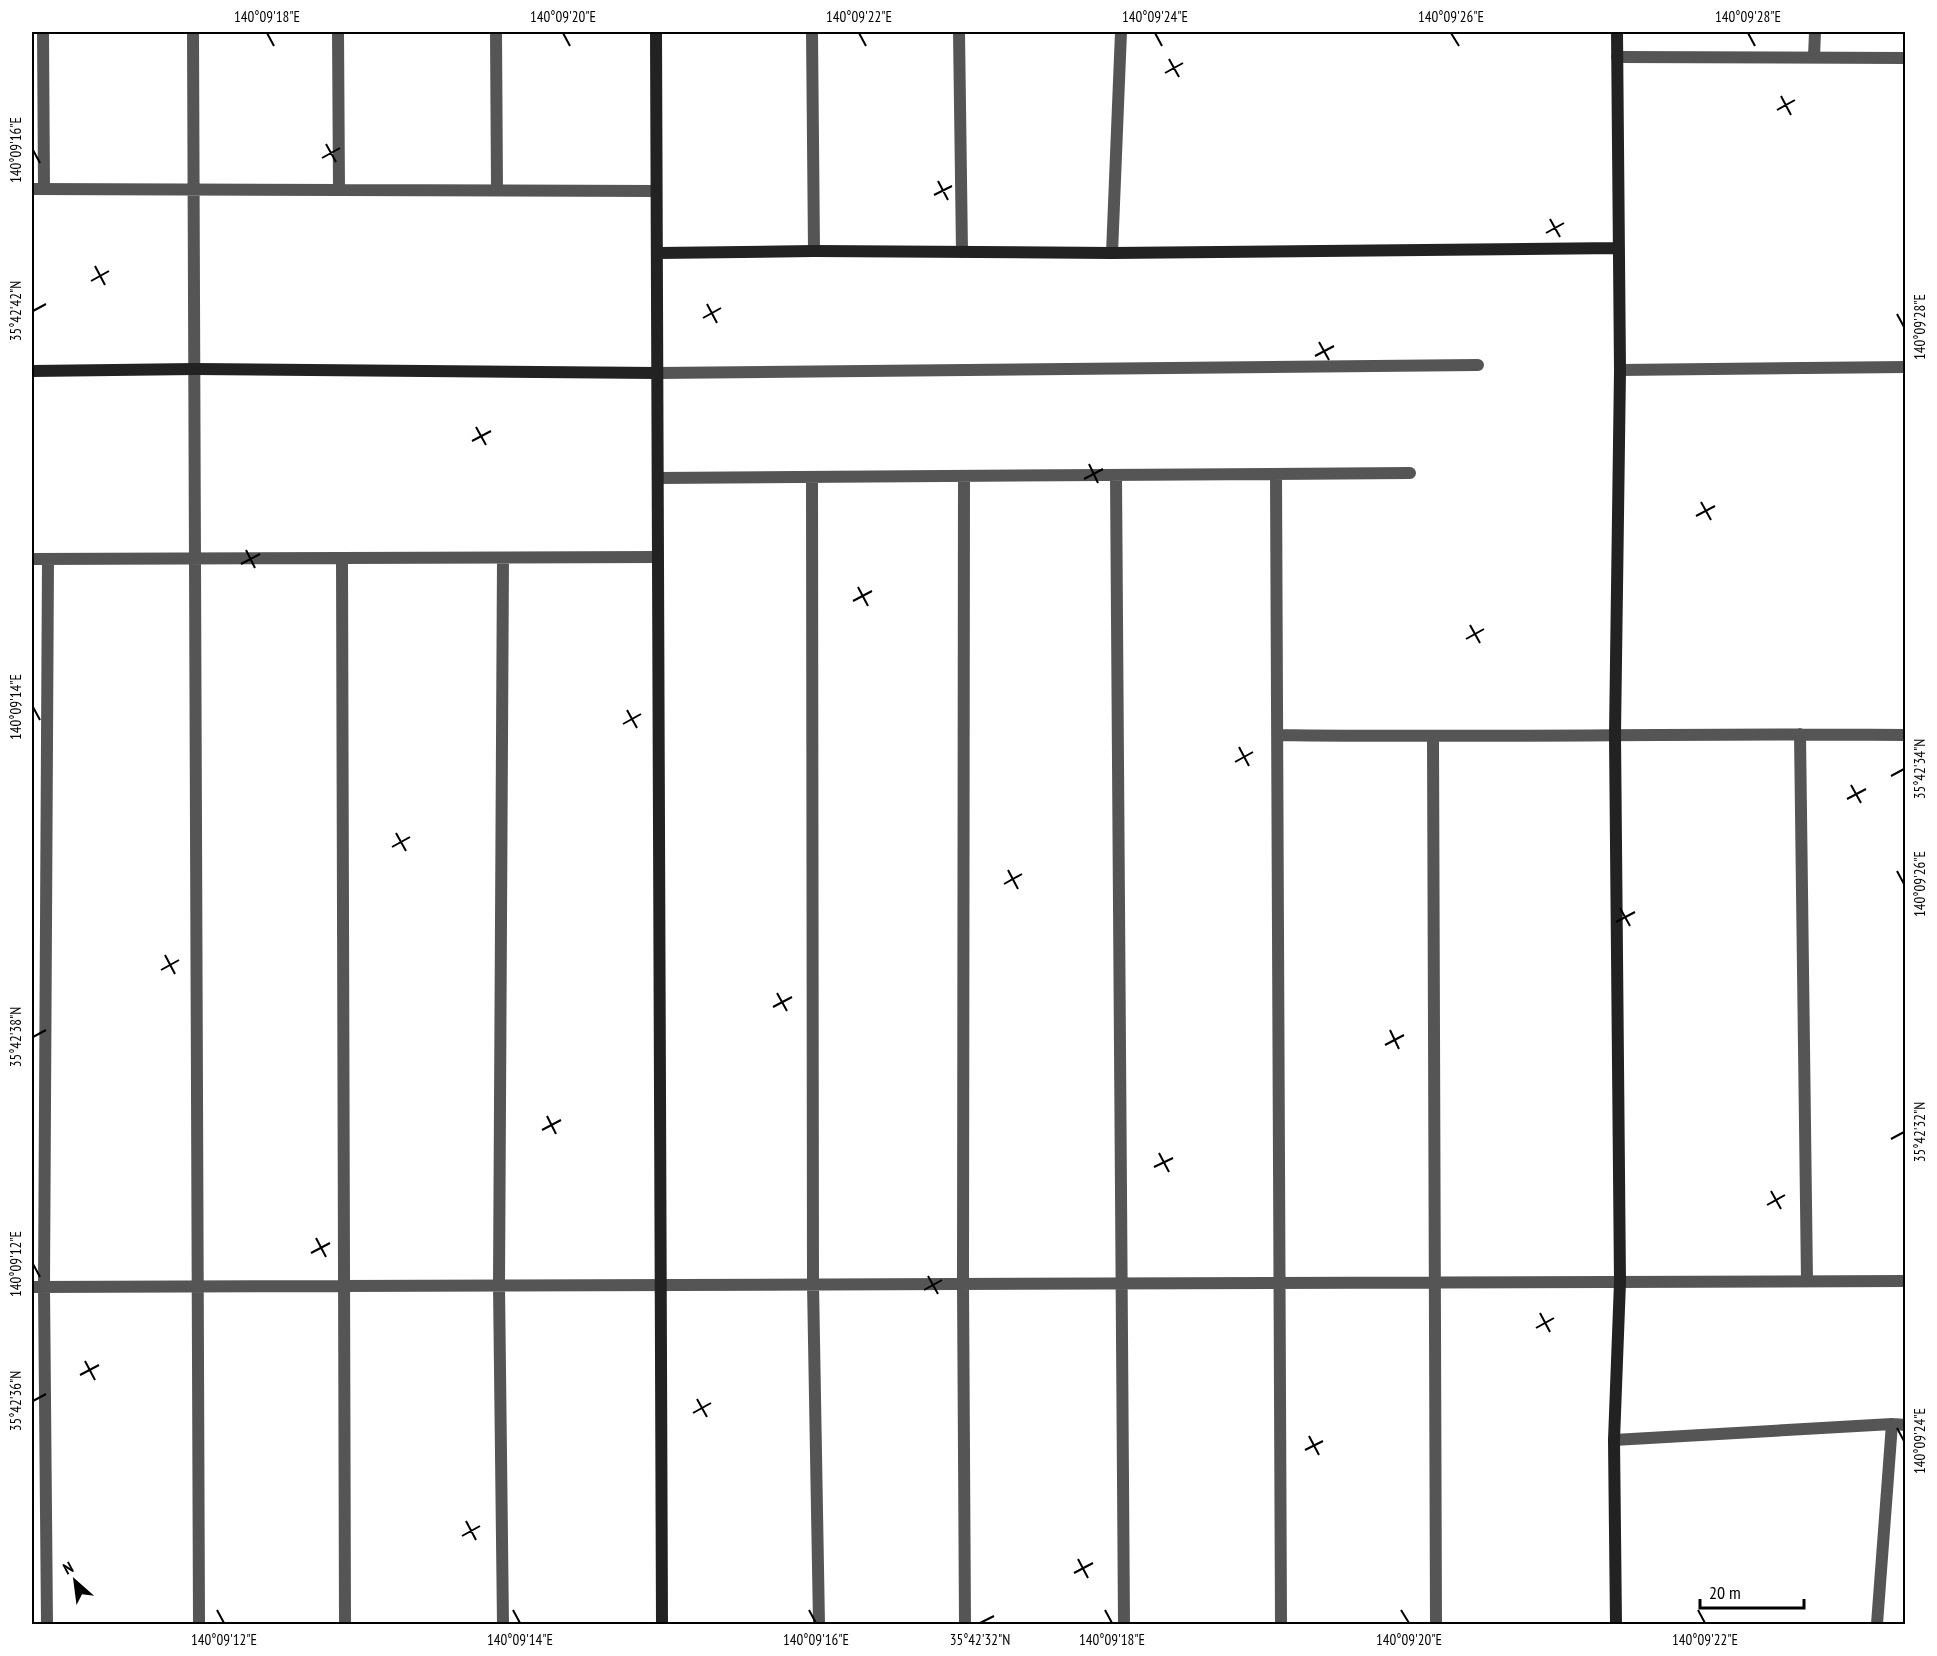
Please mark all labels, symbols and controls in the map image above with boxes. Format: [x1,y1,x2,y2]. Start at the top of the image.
text: 140°09'18"E [234,7,300,26]
text: 140°09'20"E [530,7,596,26]
text: 140°09'22"E [826,7,892,26]
text: 140°09'24"E [1122,7,1188,26]
text: 140°09'26"E [1418,7,1484,26]
text: 140°09'28"E [1715,7,1781,26]
text: 140°09'16"E [6,117,25,183]
text: 35°42'42"N [6,281,25,341]
text: 140°09'28"E [1910,294,1929,360]
text: 140°09'14"E [6,674,25,740]
text: 35°42'34"N [1910,739,1929,799]
text: 140°09'26"E [1910,851,1929,917]
text: 35°42'38"N [6,1007,25,1067]
text: 35°42'32"N [1910,1102,1929,1162]
text: 140°09'12"E [6,1231,25,1297]
text: 35°42'36"N [6,1371,25,1431]
text: 140°09'24"E [1910,1408,1929,1474]
north arrow [45,1551,105,1611]
text: N [59,1557,76,1579]
scale bar [1700,1572,1804,1610]
text: 20 m [1709,1581,1741,1604]
text: 140°09'12"E [191,1630,257,1649]
text: 140°09'14"E [487,1630,553,1649]
text: 140°09'16"E [783,1630,849,1649]
text: 35°42'32"N [950,1630,1010,1649]
text: 140°09'18"E [1079,1630,1145,1649]
text: 140°09'20"E [1376,1630,1442,1649]
text: 140°09'22"E [1672,1630,1738,1649]

